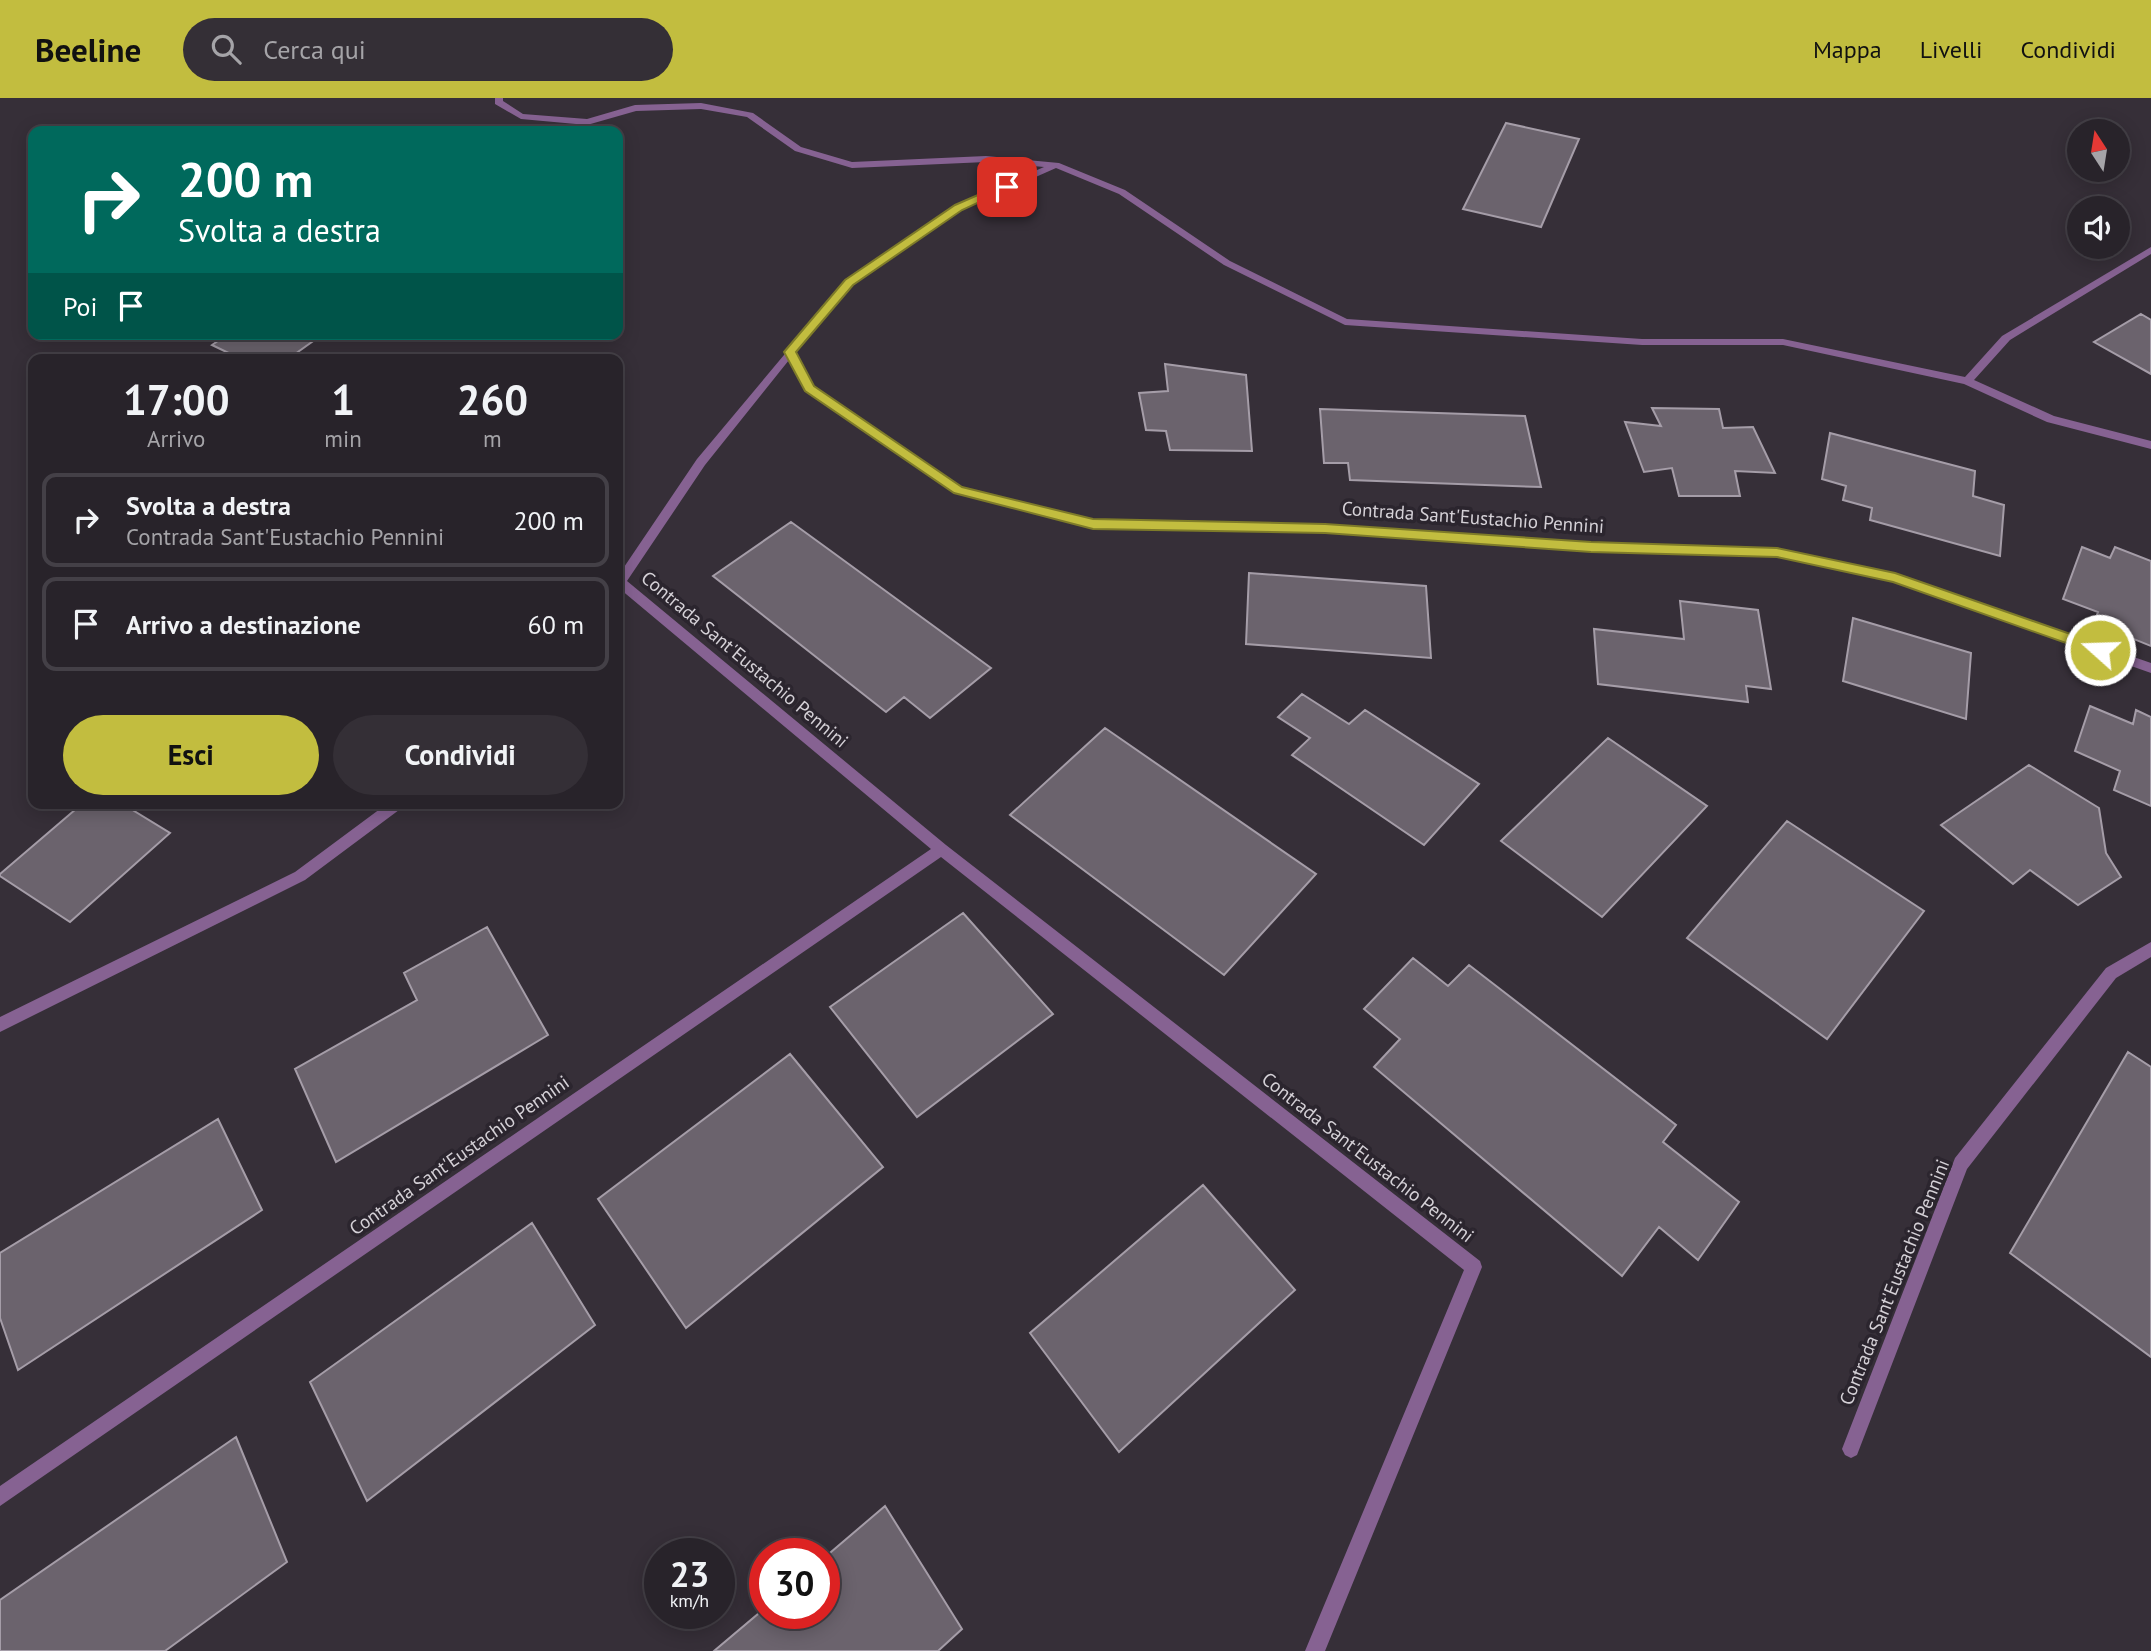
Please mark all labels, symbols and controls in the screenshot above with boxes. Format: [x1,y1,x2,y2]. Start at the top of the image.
search box [183,18,673,81]
text: Beeline [35,28,141,71]
icon: search [207,30,245,68]
text: Cerca qui [263,33,366,66]
text: Mappa [1813,34,1882,65]
text: Livelli [1920,34,1982,65]
text: Condividi [2020,34,2116,65]
north arrow [2067,119,2130,182]
map controls [2067,119,2130,259]
text: 200 m [178,147,313,211]
icon: right [63,154,154,245]
pin [977,157,1037,217]
icon: arrive [988,168,1026,206]
button: sound [2067,196,2130,259]
text: Svolta a destra [178,209,381,251]
icon: arrive [112,287,150,325]
text: Poi [63,290,98,323]
text: 17:00 [123,372,229,427]
text: 1 [331,372,355,427]
text: 260 [457,372,528,427]
text: Arrivo [147,424,205,453]
text: min [324,424,362,453]
text: m [483,424,502,453]
text: Svolta a destra [126,489,291,522]
street label: Contrada Sant'Eustachio Pennini [1341,496,1605,538]
icon: right [67,501,105,539]
text: 200 m [513,504,584,537]
text: Contrada Sant'Eustachio Pennini [126,522,444,551]
street label: Contrada Sant'Eustachio Pennini [637,565,853,753]
icon: arrive [67,605,105,643]
text: Arrivo a destinazione [126,608,361,641]
text: 60 m [528,608,584,641]
position arrow [2063,613,2137,687]
button: Esci [63,715,319,795]
button: Condividi [333,715,588,795]
street label: Contrada Sant'Eustachio Pennini [1257,1067,1479,1247]
street label: Contrada Sant'Eustachio Pennini [344,1070,574,1240]
street label: Contrada Sant'Eustachio Pennini [1834,1156,1954,1408]
speed limit sign: 30 [749,1538,840,1629]
text: 23 [670,1551,709,1597]
text: km/h [670,1589,709,1612]

